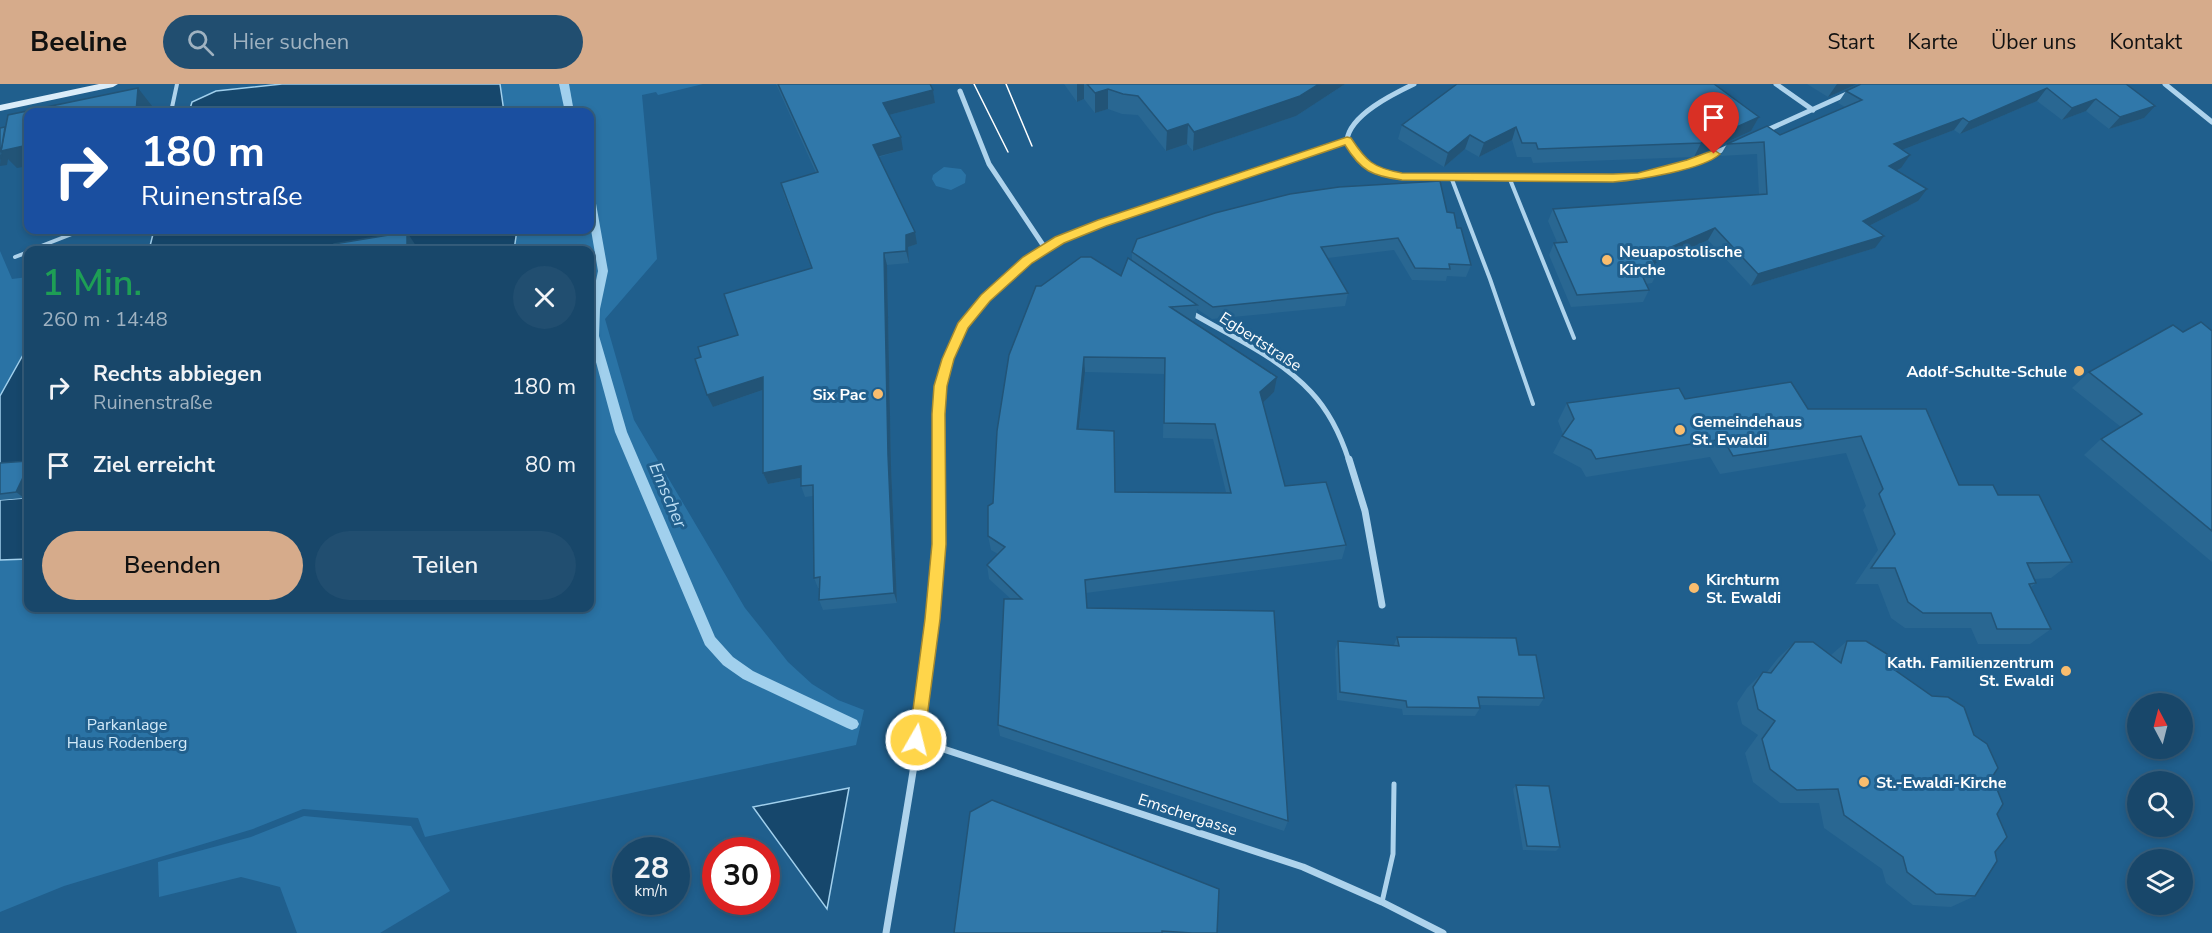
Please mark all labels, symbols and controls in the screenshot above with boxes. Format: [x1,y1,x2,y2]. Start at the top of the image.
search box [163,15,583,69]
text: Beeline [30,23,127,61]
icon: search [184,26,217,59]
text: Hier suchen [232,27,349,57]
text: Start [1827,28,1874,56]
text: Karte [1907,28,1958,56]
text: Über uns [1991,28,2076,56]
text: Kontakt [2109,28,2182,56]
pin [1688,92,1739,154]
icon: arrive [1697,101,1730,134]
text: 180 m [141,124,265,181]
icon: right [42,132,120,210]
text: Ruinenstraße [141,178,303,215]
place label: Neuapostolische Kirche [1619,241,1742,281]
marker: Neuapostolische Kirche [1600,253,1614,267]
text: 1 Min. [42,259,142,308]
button: close [513,266,576,329]
text: 260 m · 14:48 [42,306,168,333]
street label: Egbertstraße [1215,307,1306,377]
text: Rechts abbiegen [93,359,262,389]
place label: Adolf-Schulte-Schule [1906,361,2067,383]
marker: Adolf-Schulte-Schule [2072,364,2086,378]
icon: right [42,371,75,404]
text: 180 m [512,372,576,402]
place label: Six Pac [812,384,866,406]
marker: Six Pac [871,387,885,401]
text: Ruinenstraße [93,389,213,416]
place label: Gemeindehaus St. Ewaldi [1692,411,1802,451]
marker: Gemeindehaus St. Ewaldi [1673,423,1687,437]
icon: arrive [42,449,75,482]
text: Ziel erreicht [93,450,215,480]
text: 80 m [525,450,576,480]
water label: Emscher [643,458,693,532]
button: Beenden [42,531,303,600]
button: Teilen [315,531,576,600]
place label: Kirchturm St. Ewaldi [1706,569,1781,609]
marker: Kirchturm St. Ewaldi [1687,581,1701,595]
place label: Kath. Familienzentrum St. Ewaldi [1887,652,2054,692]
marker: Kath. Familienzentrum St. Ewaldi [2059,664,2073,678]
north arrow [2127,693,2193,759]
map controls [2127,693,2193,915]
position arrow [884,708,948,772]
park label: Parkanlage Haus Rodenberg [67,714,187,754]
button: search [2127,771,2193,837]
place label: St.-Ewaldi-Kirche [1876,772,2007,794]
marker: St.-Ewaldi-Kirche [1857,775,1871,789]
street label: Emschergasse [1135,789,1240,841]
speed limit sign: 30 [702,837,780,915]
text: 28 [633,848,669,889]
button: layers [2127,849,2193,915]
text: km/h [634,881,668,901]

